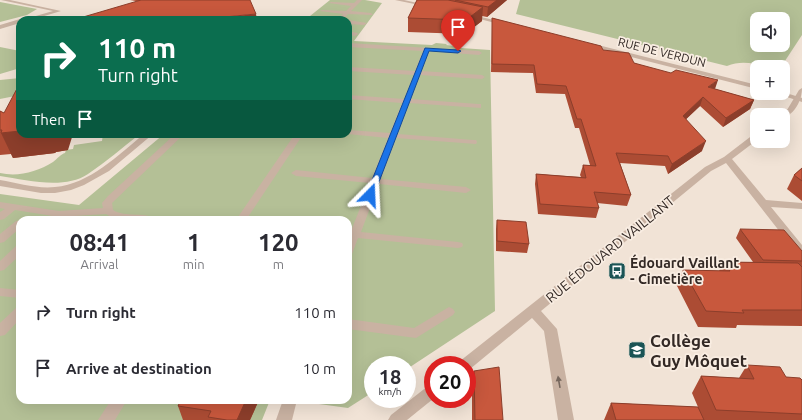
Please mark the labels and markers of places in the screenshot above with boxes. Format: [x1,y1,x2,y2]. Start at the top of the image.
pin [441,10,475,51]
place label: Édouard Vaillant - Cimetière [630,254,739,287]
bus stop icon: Édouard Vaillant - Cimetière [607,261,627,281]
place label: Collège Guy Môquet [650,331,747,370]
school or university icon: Collège Guy Môquet [627,340,647,360]

